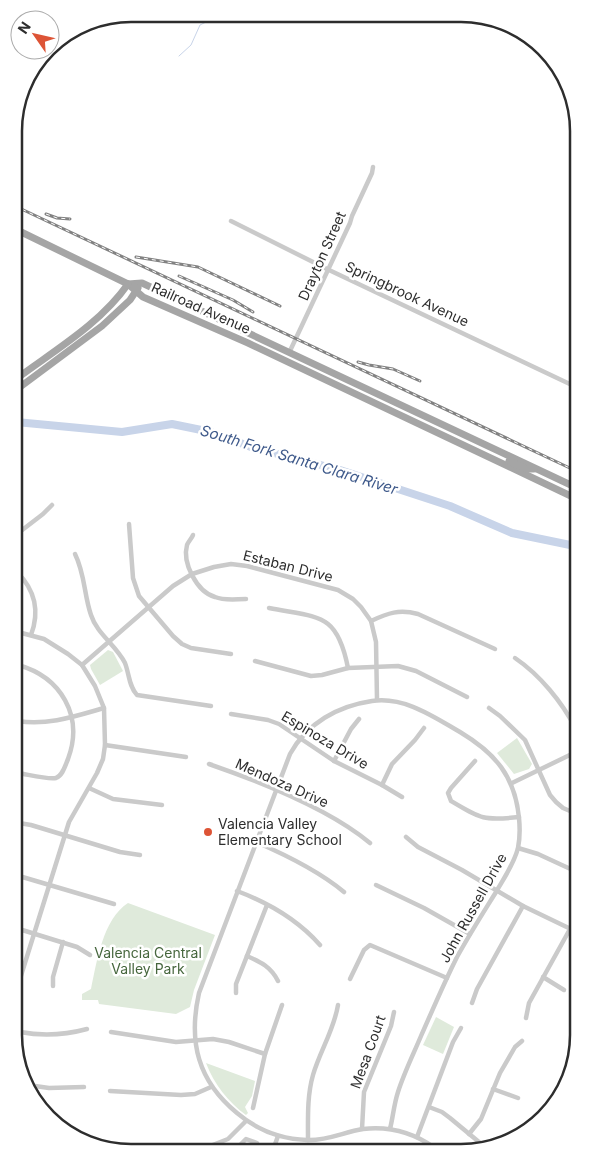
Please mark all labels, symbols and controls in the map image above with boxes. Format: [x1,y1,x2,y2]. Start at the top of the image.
north arrow [10,10,60,60]
text: N [14,18,34,37]
street label: Drayton Street [294,208,349,303]
street label: Springbrook Avenue [343,257,472,330]
street label: Railroad Avenue [149,278,253,337]
water label: South Fork Santa Clara River [198,420,400,499]
street label: Estaban Drive [242,546,335,585]
street label: Espinoza Drive [279,707,372,772]
street label: Mendoza Drive [233,754,331,811]
place label: Valencia Valley Elementary School [218,815,342,848]
marker: Valencia Valley Elementary School [202,826,214,838]
street label: John Russell Drive [435,850,510,965]
park label: Valencia Central Valley Park [94,944,202,977]
street label: Mesa Court [346,1012,389,1091]

